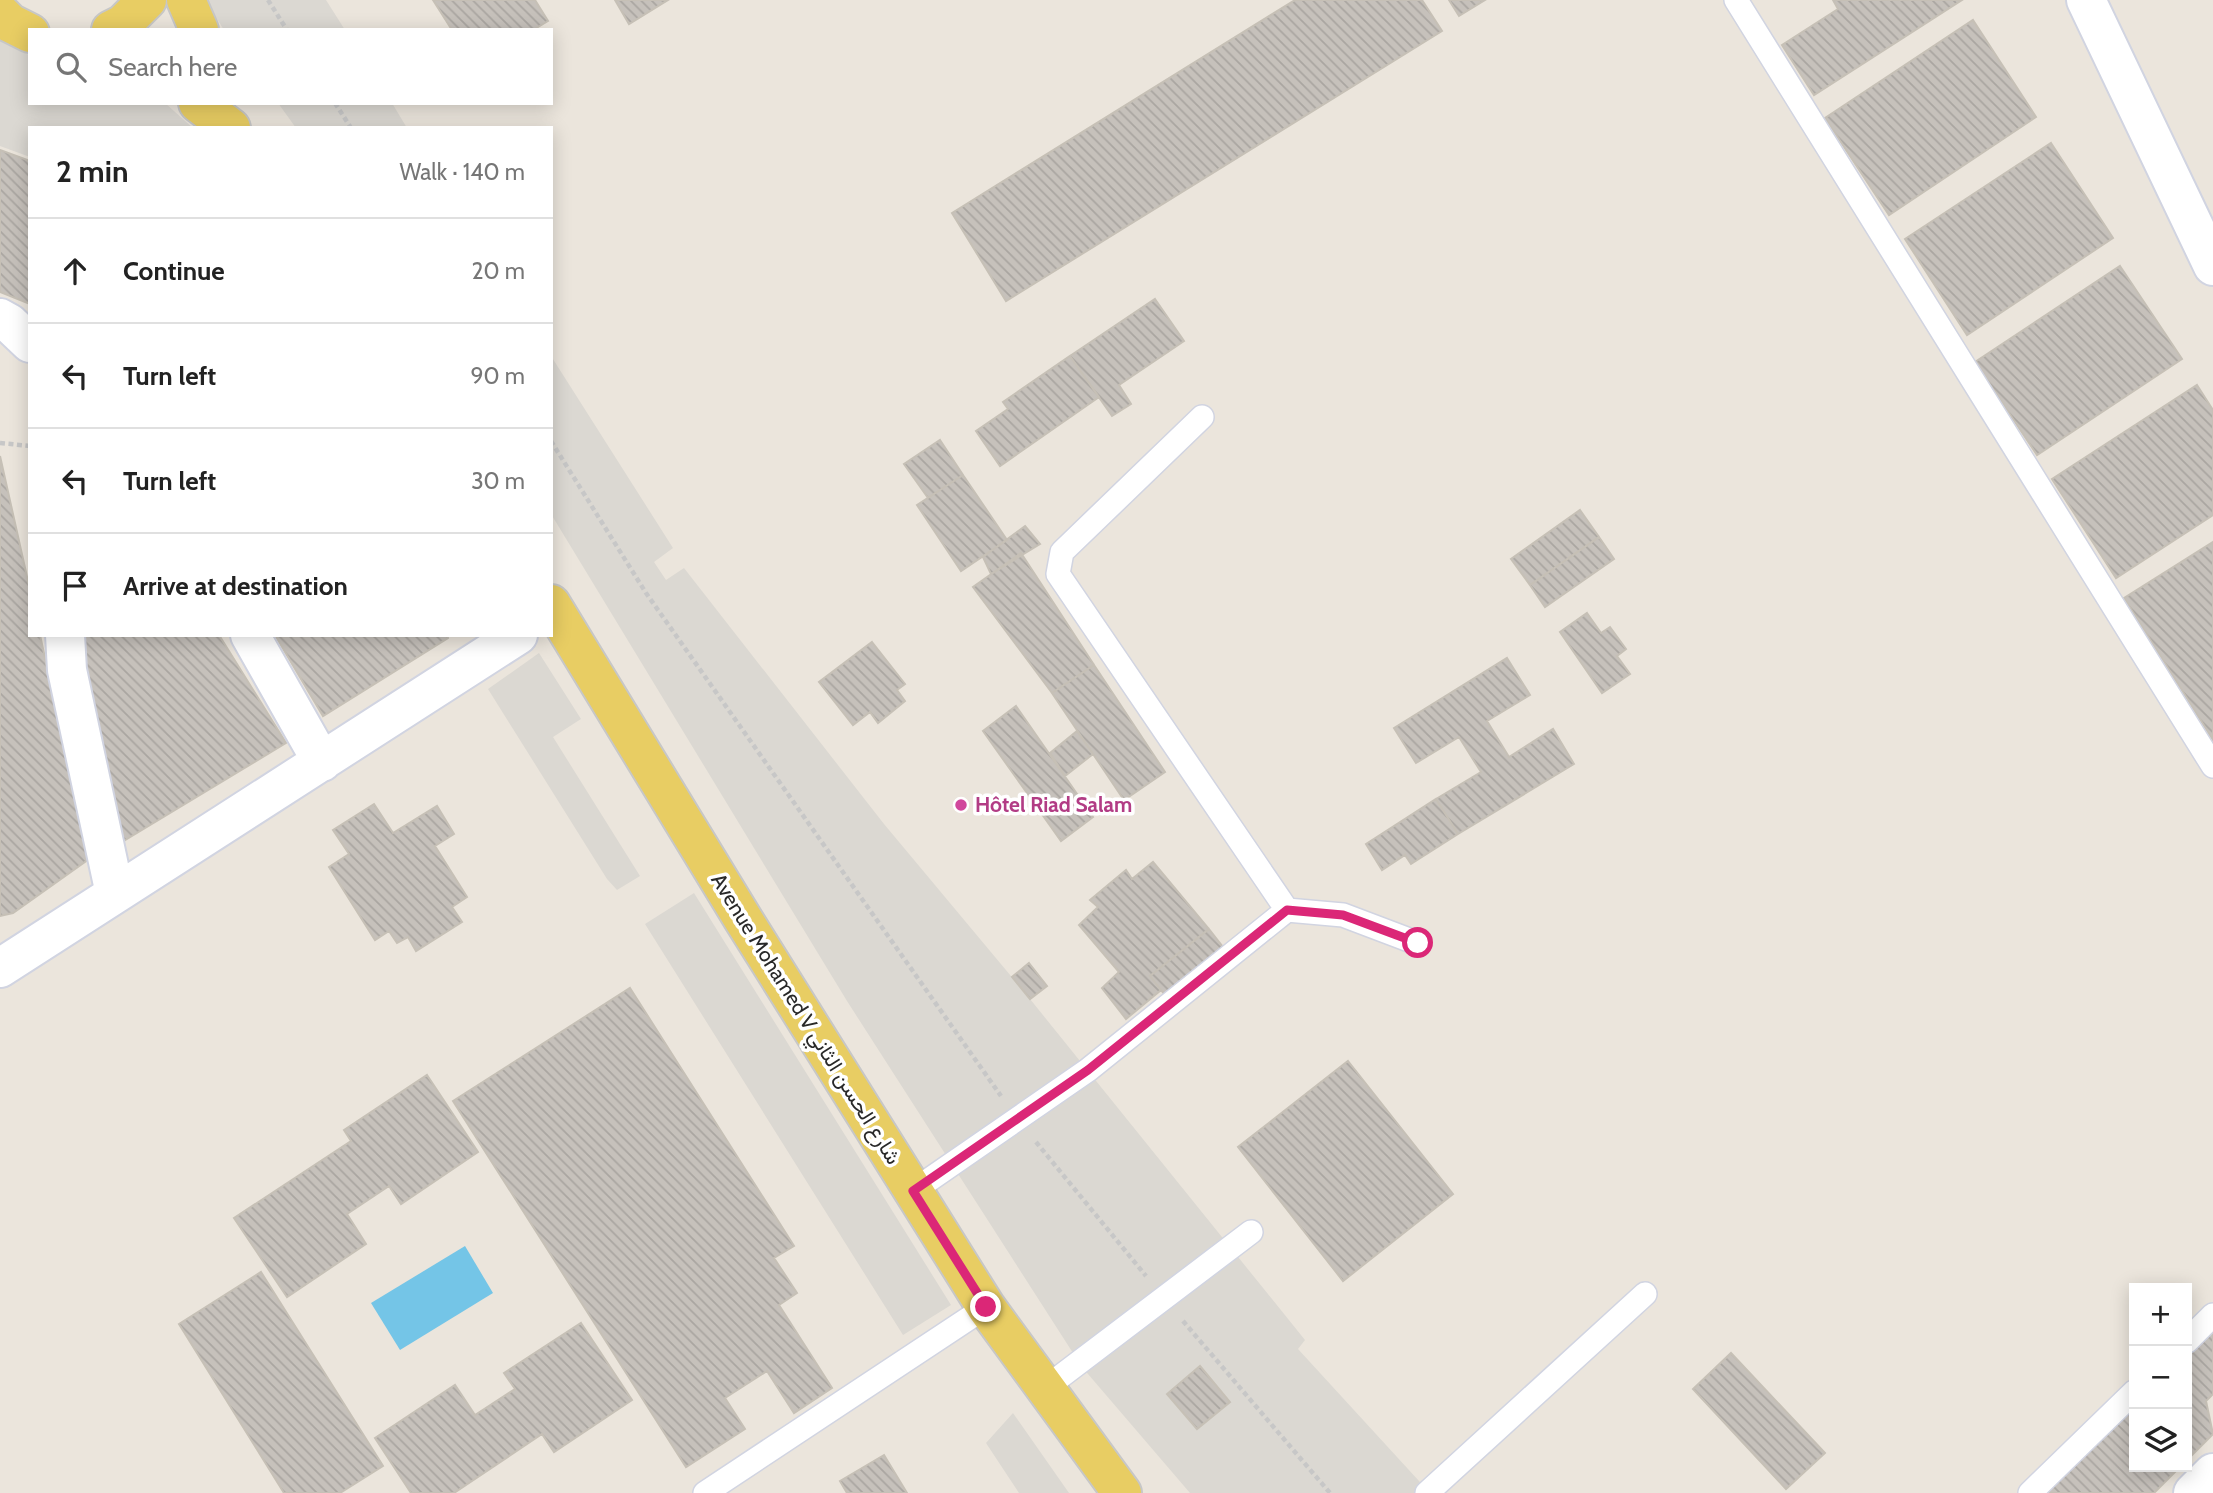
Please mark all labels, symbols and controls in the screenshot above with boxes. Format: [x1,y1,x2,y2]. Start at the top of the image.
search box [28,28,553,105]
icon: search [52,48,90,86]
text: Search here [108,51,237,83]
text: 2 min [56,153,128,190]
text: Walk · 140 m [399,158,525,186]
icon: ahead [56,252,94,290]
text: Continue [123,255,225,287]
text: 20 m [472,257,525,285]
icon: left [56,357,94,395]
text: Turn left [123,360,216,392]
text: 90 m [471,362,525,390]
icon: left [56,462,94,500]
text: Turn left [123,465,216,497]
text: 30 m [471,467,525,495]
icon: arrive [56,567,94,605]
text: Arrive at destination [123,570,348,602]
place label: Hôtel Riad Salam [975,792,1132,817]
marker: Hôtel Riad Salam [953,797,969,813]
street label: Avenue Mohamed V شارع الحسن الثاني [702,869,907,1171]
route start [1402,927,1433,958]
map controls [2129,1283,2192,1472]
button: + [2129,1283,2192,1346]
route end [970,1291,1001,1322]
button: − [2129,1346,2192,1409]
button: layers [2129,1409,2192,1472]

